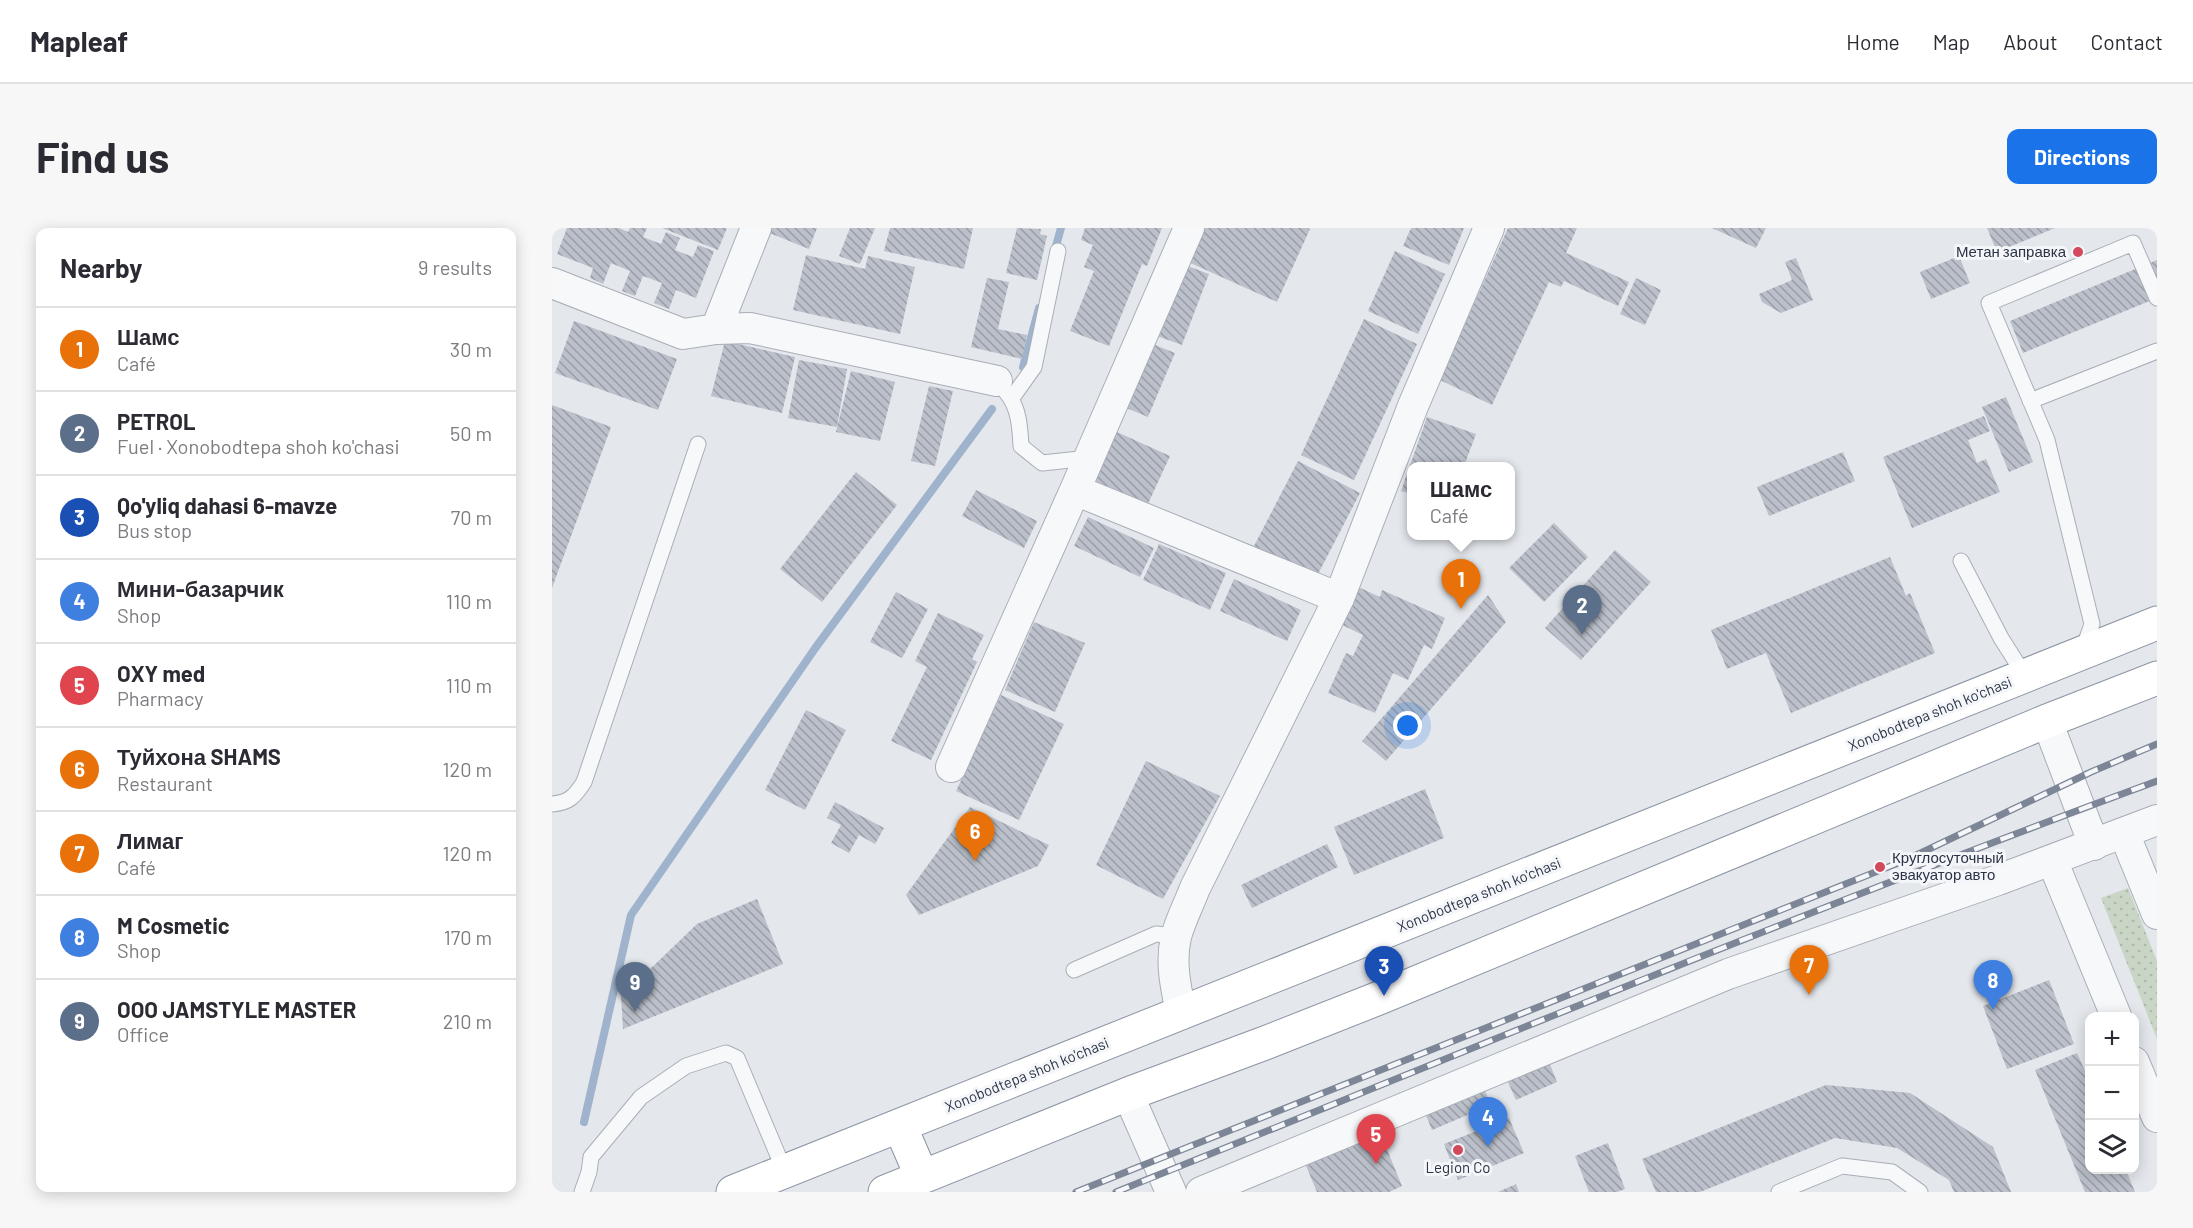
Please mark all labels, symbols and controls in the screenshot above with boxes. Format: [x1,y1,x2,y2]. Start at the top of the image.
text: Mapleaf [30,24,128,58]
text: Home [1846,29,1900,54]
text: Map [1933,29,1970,54]
text: About [2003,29,2058,54]
text: Contact [2091,29,2163,54]
button: Directions [2007,129,2157,184]
text: Find us [36,131,169,181]
place label: Метан заправка [1956,242,2067,260]
marker: Метан заправка [2071,245,2085,259]
text: Nearby [60,252,142,283]
text: 9 results [418,255,492,279]
text: Шамс [117,323,180,349]
text: 1 [76,337,83,361]
text: 30 m [450,337,492,361]
text: Café [117,351,156,375]
text: PETROL [117,408,196,434]
text: 2 [74,421,85,445]
text: 50 m [450,421,492,445]
text: Fuel · Xonobodtepa shoh ko'chasi [117,434,400,458]
popup [1407,462,1515,540]
text: Шамс [1430,475,1492,501]
text: Qo'yliq dahasi 6-mavze [117,492,337,518]
text: Café [1430,503,1469,527]
text: 3 [74,505,85,529]
text: 70 m [451,505,492,529]
text: Bus stop [117,518,192,542]
pin: 1 [1442,560,1480,609]
text: Мини-базарчик [117,575,284,601]
pin: 2 [1562,586,1602,635]
text: 4 [73,589,86,613]
text: 110 m [446,589,492,613]
text: Shop [117,603,161,627]
text: OXY med [117,660,205,686]
street label: Xonobodtepa shoh ko'chasi [1845,672,2014,754]
text: 5 [74,673,85,697]
text: 110 m [446,673,492,697]
text: Pharmacy [117,686,203,710]
your location [1393,711,1422,740]
text: Туйхона SHAMS [117,743,281,769]
text: 6 [74,757,85,781]
text: 120 m [442,757,492,781]
text: Restaurant [117,771,213,795]
pin: 6 [956,812,994,861]
text: Лимаг [117,827,183,853]
text: 7 [75,841,84,865]
text: 120 m [442,841,492,865]
place label: Круглосуточный эвакуатор авто [1892,848,2004,883]
street label: Xonobodtepa shoh ko'chasi [1394,853,1563,935]
text: Café [117,855,156,879]
marker: Круглосуточный эвакуатор авто [1873,860,1887,874]
text: M Cosmetic [117,912,230,938]
text: 8 [74,925,85,949]
text: 170 m [444,925,492,949]
text: Shop [117,938,161,962]
pin: 3 [1364,946,1404,996]
pin: 7 [1790,946,1828,995]
pin: 8 [1974,960,2012,1010]
pin: 9 [616,962,655,1012]
text: OOO JAMSTYLE MASTER [117,996,356,1022]
text: 9 [74,1009,85,1033]
text: 210 m [443,1009,492,1033]
map controls [2085,1012,2139,1174]
button: + [2085,1012,2139,1066]
text: Office [117,1022,169,1046]
street label: Xonobodtepa shoh ko'chasi [942,1033,1111,1115]
button: − [2085,1066,2139,1120]
pin: 4 [1468,1098,1508,1147]
pin: 5 [1356,1114,1396,1164]
button: layers [2085,1120,2139,1174]
marker: Legion Co [1451,1143,1465,1157]
place label: Legion Co [1426,1158,1490,1176]

